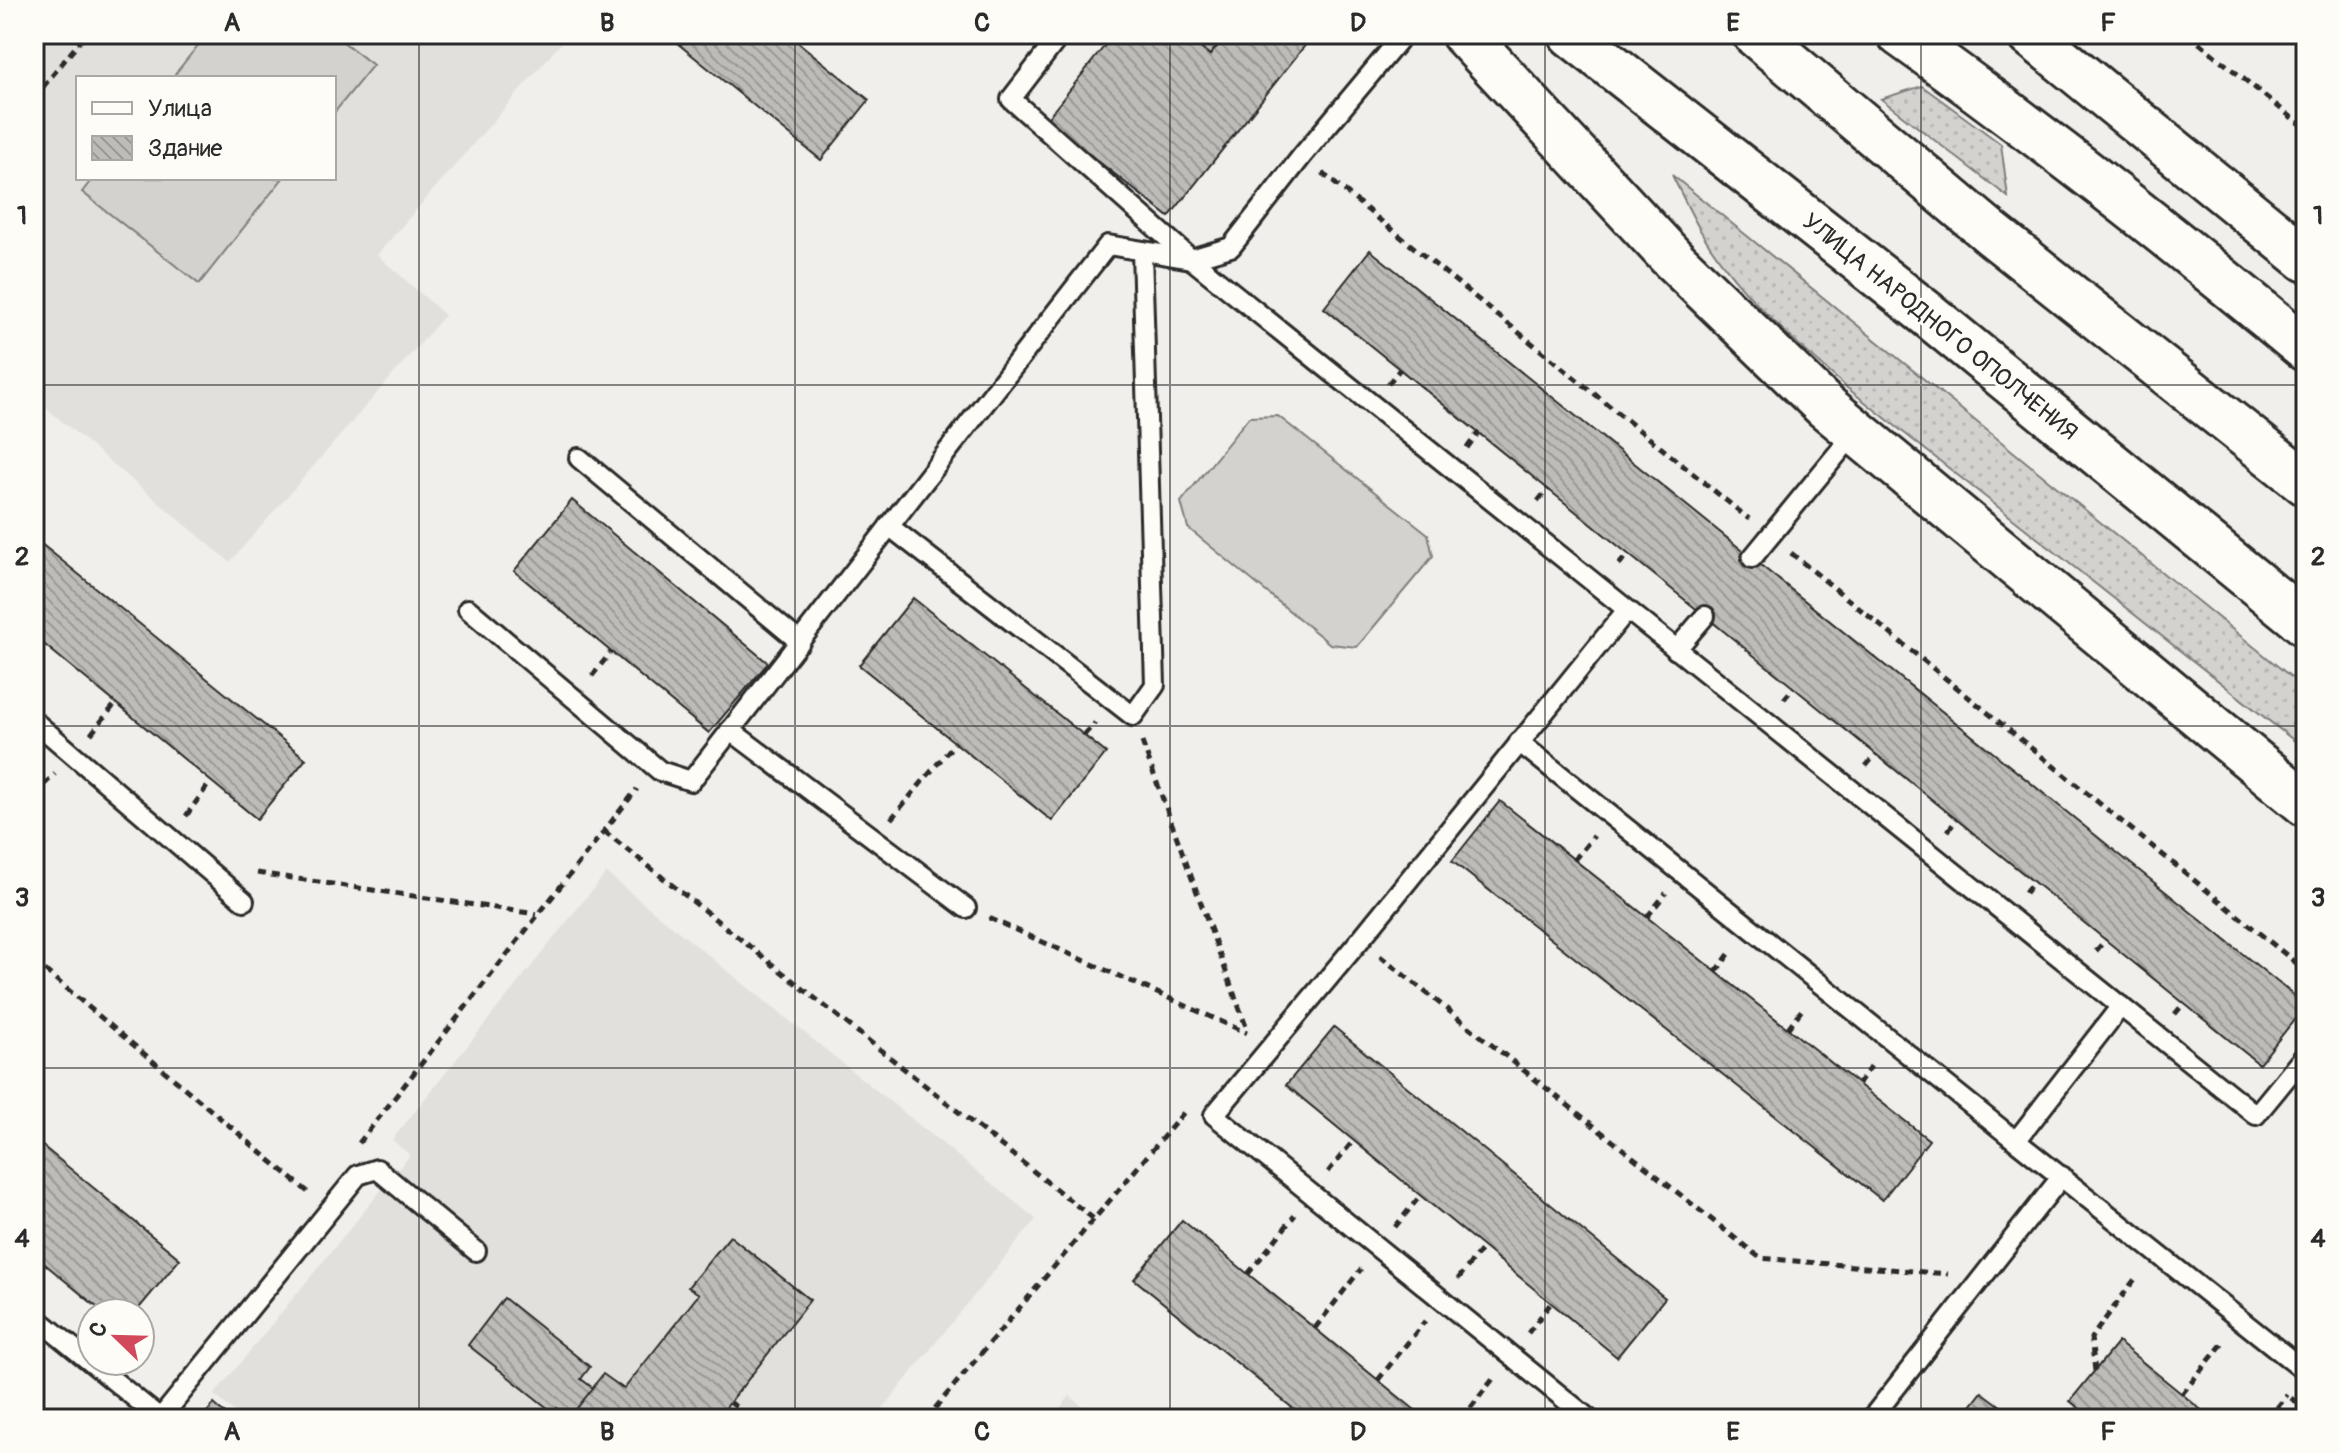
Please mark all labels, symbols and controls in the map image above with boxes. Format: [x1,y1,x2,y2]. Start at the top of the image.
text: A [224,7,241,39]
text: B [600,7,614,39]
text: C [974,7,990,39]
text: D [1350,7,1366,39]
text: E [1726,7,1740,39]
text: F [2100,7,2116,39]
legend [76,76,336,180]
text: Улица [148,94,212,123]
text: Здание [148,134,223,163]
text: 1 [17,200,27,232]
text: 1 [2313,200,2323,232]
street label: УЛИЦА НАРОДНОГО ОПОЛЧЕНИЯ [1797,207,2083,447]
text: 2 [15,541,29,573]
text: 2 [2311,541,2325,573]
text: 3 [15,882,29,914]
text: 3 [2311,882,2325,914]
text: 4 [14,1223,30,1255]
text: 4 [2310,1223,2326,1255]
north arrow [76,1297,156,1377]
text: С [83,1317,114,1341]
text: A [224,1416,241,1448]
text: B [600,1416,614,1448]
text: C [974,1416,990,1448]
text: D [1350,1416,1366,1448]
text: E [1726,1416,1740,1448]
text: F [2100,1416,2116,1448]

